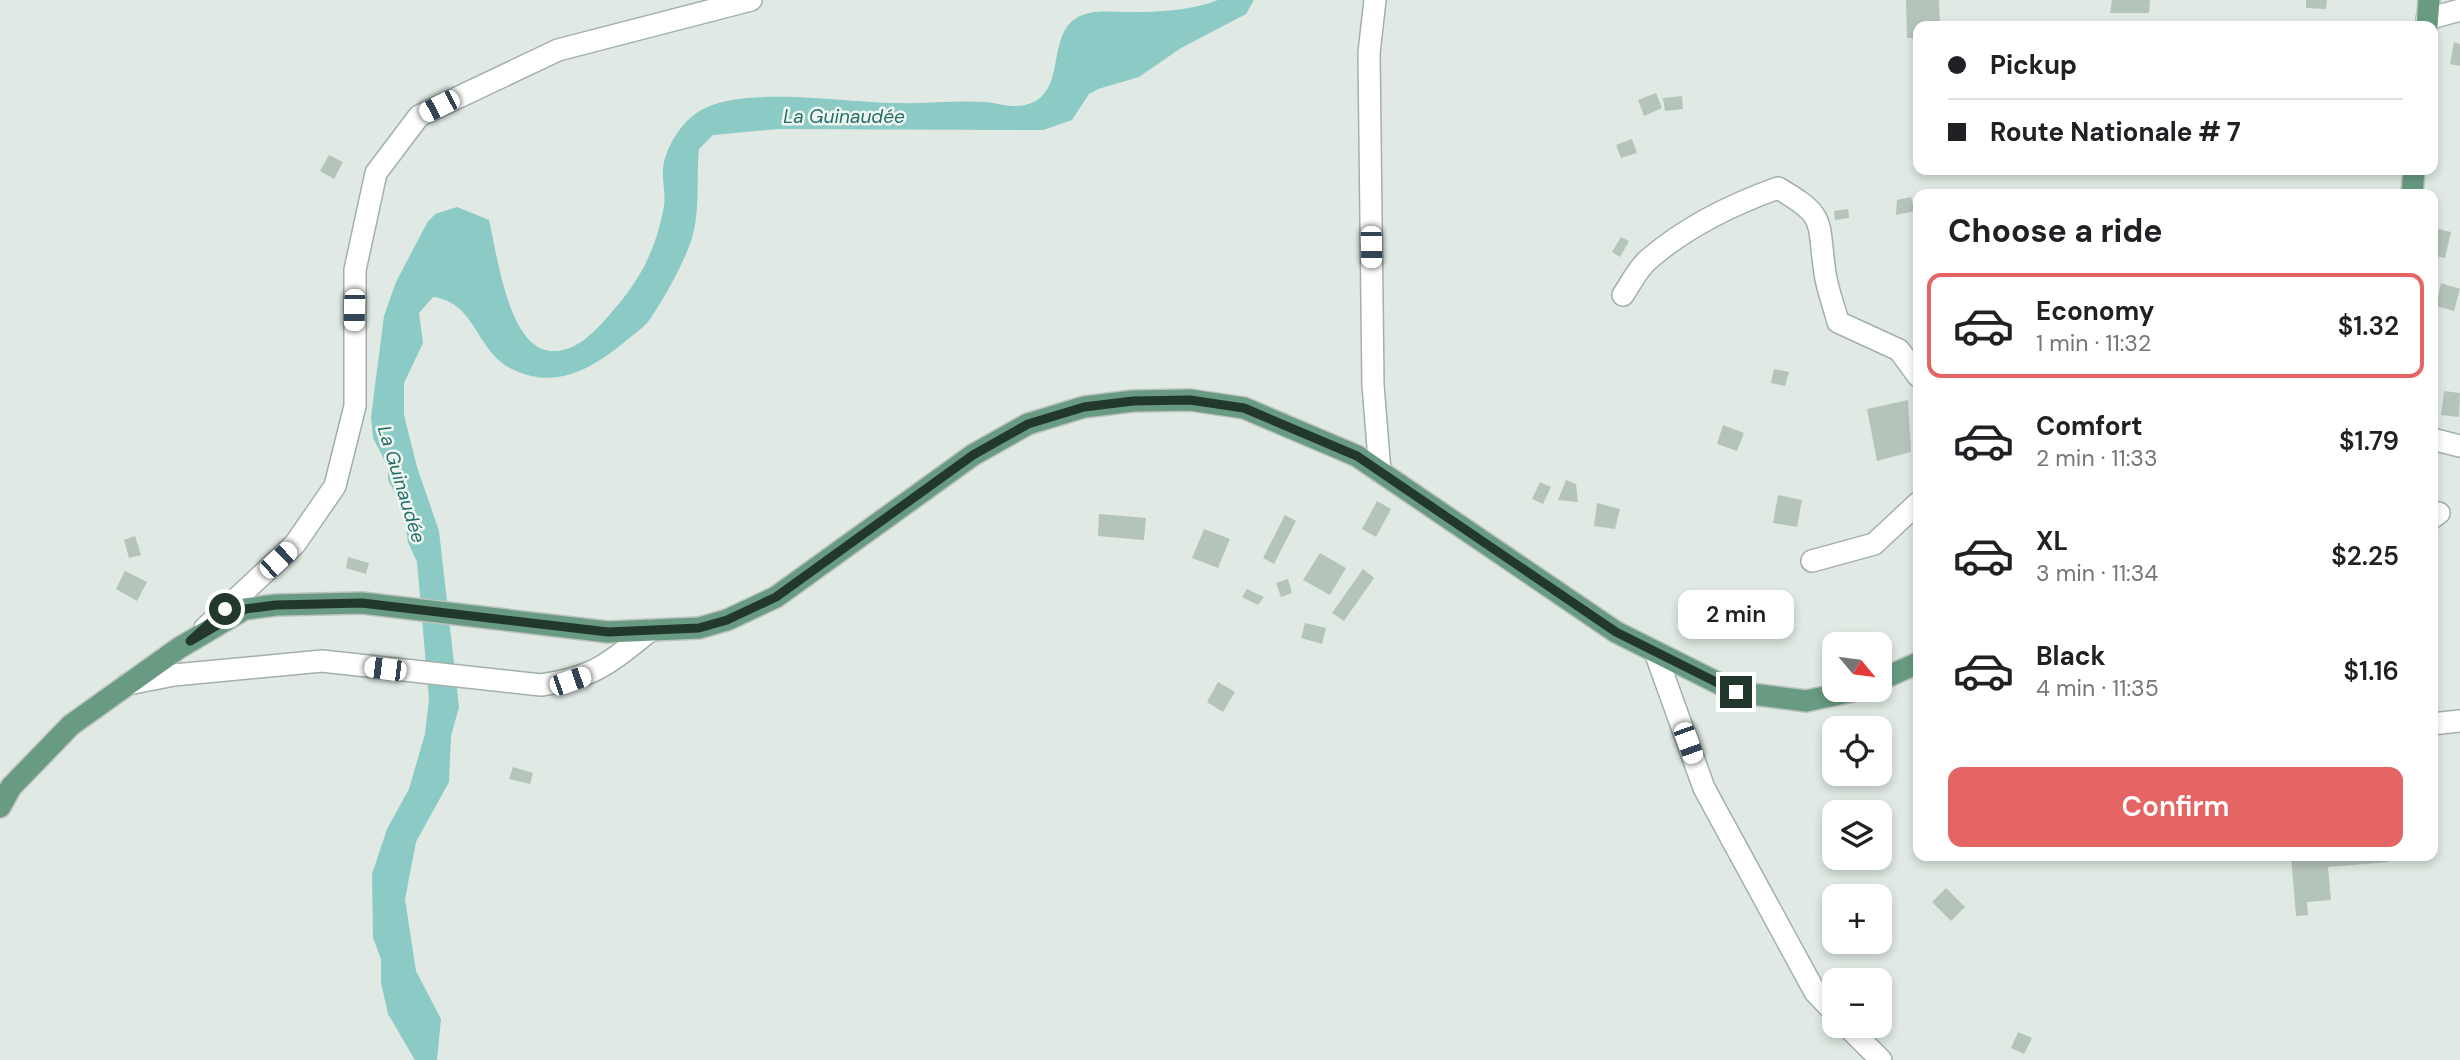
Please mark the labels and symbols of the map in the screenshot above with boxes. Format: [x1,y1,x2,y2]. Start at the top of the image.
car [416,87,463,125]
water label: La Guinaudée [783,104,905,129]
car [1361,226,1382,268]
car [344,289,365,331]
water label: La Guinaudée [372,422,431,546]
car [256,538,301,582]
callout: 2 min [1678,590,1794,640]
route start [209,593,241,625]
north arrow [1822,632,1892,702]
car [363,656,408,682]
car [547,664,594,698]
route end [1720,676,1752,708]
car [1671,720,1706,766]

